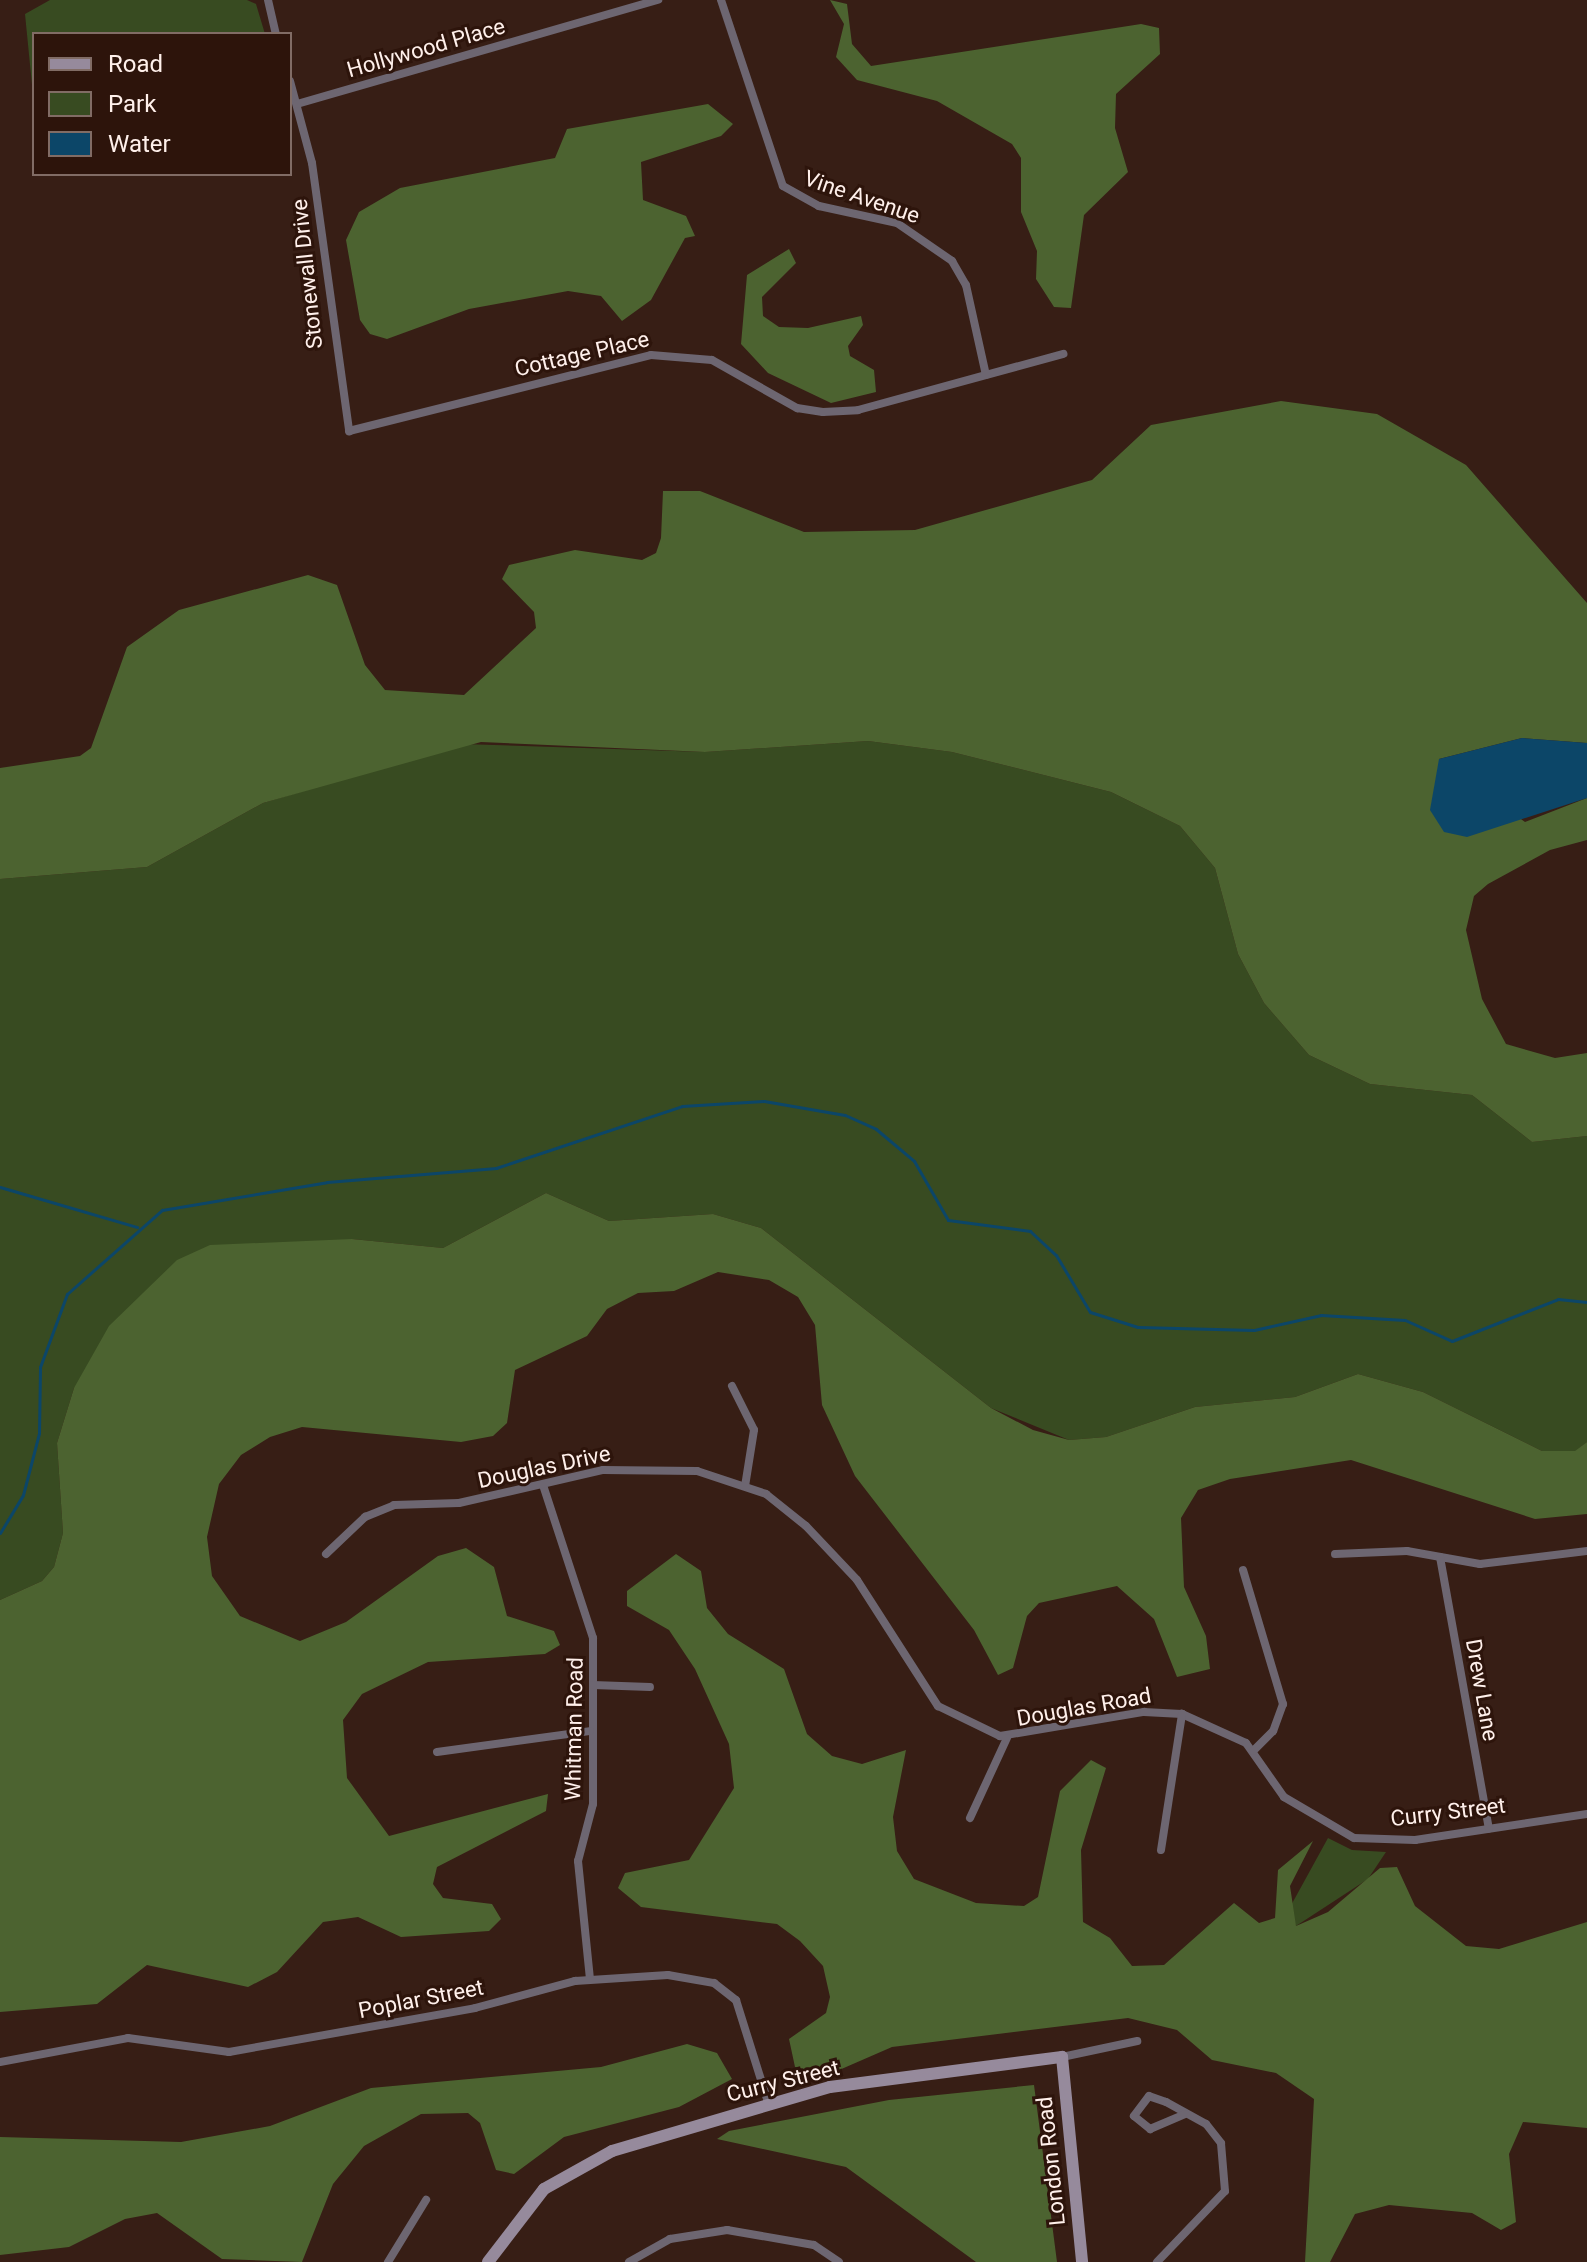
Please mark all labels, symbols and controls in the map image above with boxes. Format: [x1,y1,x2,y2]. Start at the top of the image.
street label: Hollywood Place [344,13,508,83]
legend [32,32,292,176]
text: Road [108,50,163,78]
text: Park [108,90,156,118]
text: Water [108,130,171,158]
street label: Vine Avenue [801,165,923,229]
street label: Stonewall Drive [286,198,328,350]
street label: Cottage Place [512,326,652,382]
street label: Douglas Drive [475,1440,613,1494]
street label: Drew Lane [1460,1637,1504,1743]
street label: Whitman Road [560,1657,588,1801]
street label: Douglas Road [1015,1682,1153,1732]
street label: Curry Street [1389,1792,1507,1832]
street label: Poplar Street [356,1974,486,2024]
street label: Curry Street [724,2054,842,2108]
street label: London Road [1031,2095,1071,2227]

